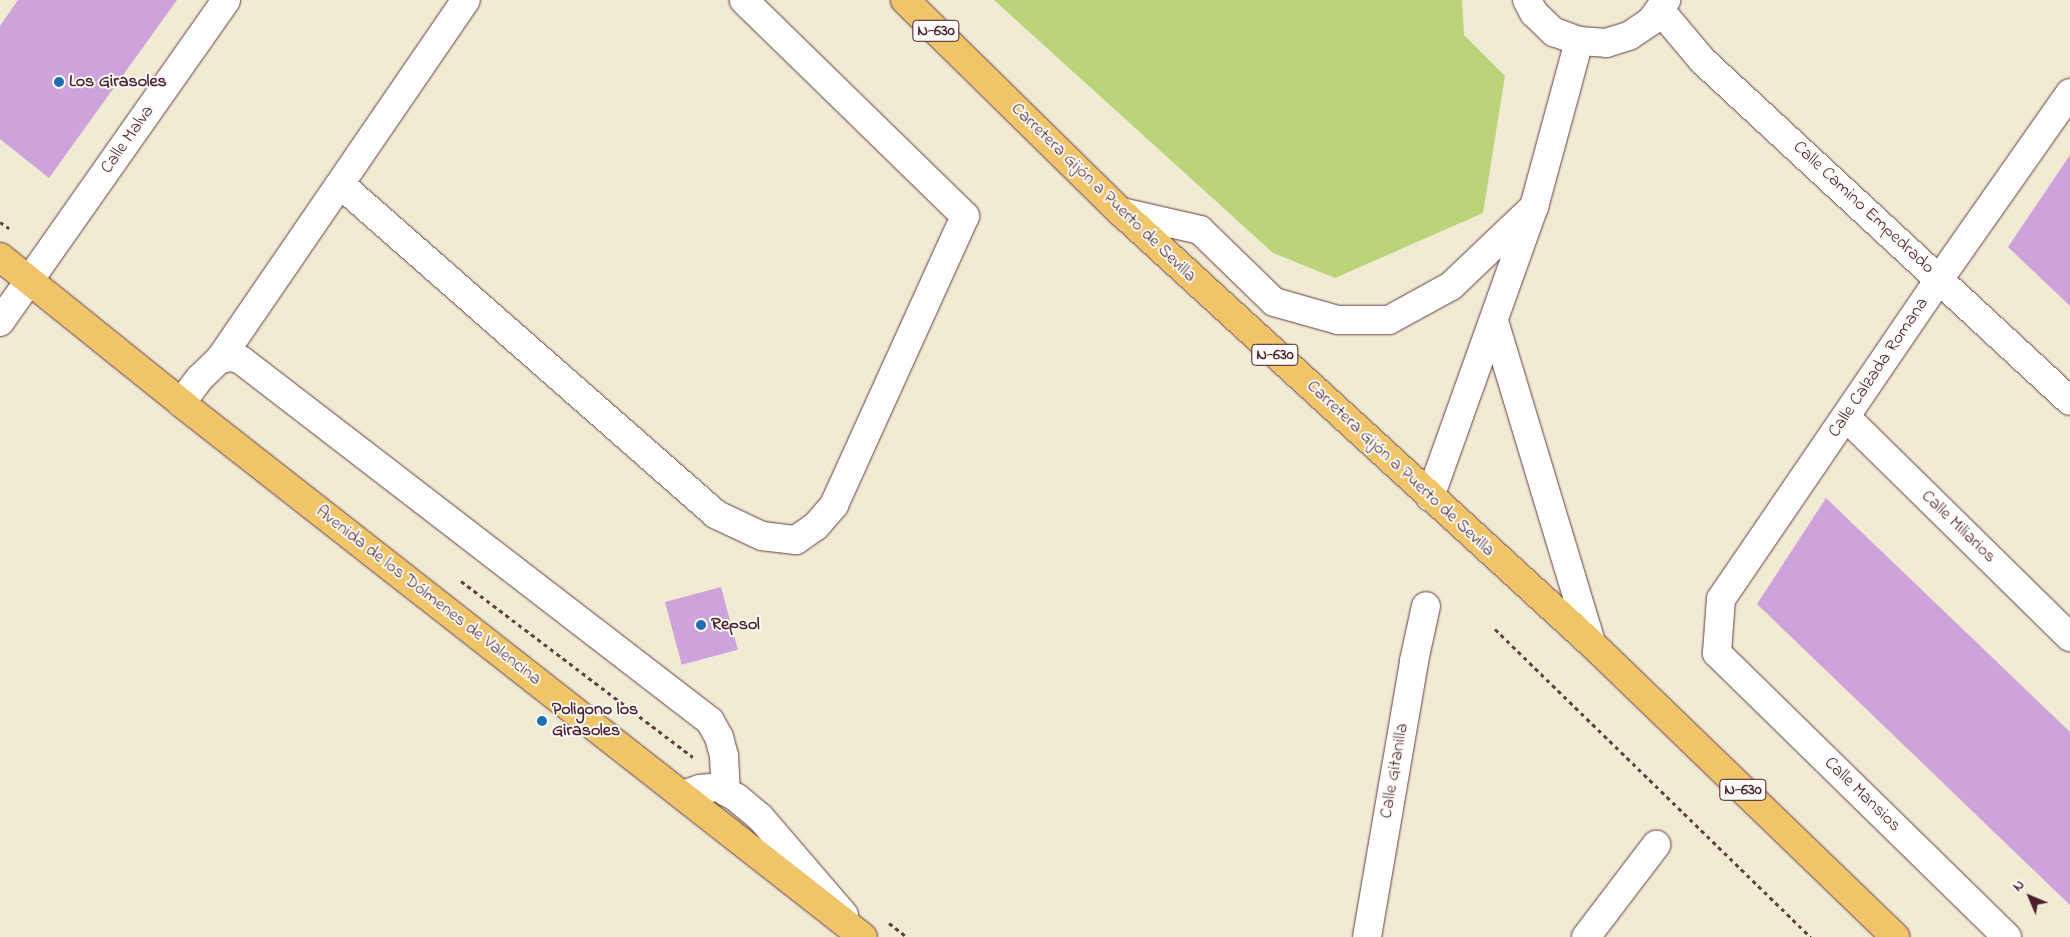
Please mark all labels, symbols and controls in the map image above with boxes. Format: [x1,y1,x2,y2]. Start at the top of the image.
road number: N-630 [912,18,960,44]
place label: Los Girasoles [69,71,167,93]
marker: Los Girasoles [53,76,65,88]
street label: Carretera Gijón a Puerto de Sevilla [1006,99,1200,287]
street label: Calle Malva [97,102,159,178]
street label: Calle Camino Empedrado [1788,137,1938,279]
street label: Calle Calzada Romana [1824,294,1934,442]
road number: N-630 [1251,342,1299,368]
street label: Carretera Gijón a Puerto de Sevilla [1302,376,1498,562]
street label: Calle Miliarios [1916,486,2000,568]
street label: Avenida de los Dólmenes de Valencina [311,501,545,691]
place label: Repsol [711,614,760,636]
marker: Repsol [695,619,707,631]
place label: Poligono los Girasoles [552,700,638,742]
marker: Poligono los Girasoles [536,715,548,727]
street label: Calle Gitanilla [1376,722,1414,820]
street label: Calle Mansios [1819,753,1905,837]
road number: N-630 [1719,776,1767,804]
north arrow [2005,872,2055,922]
text: N [2008,875,2030,897]

